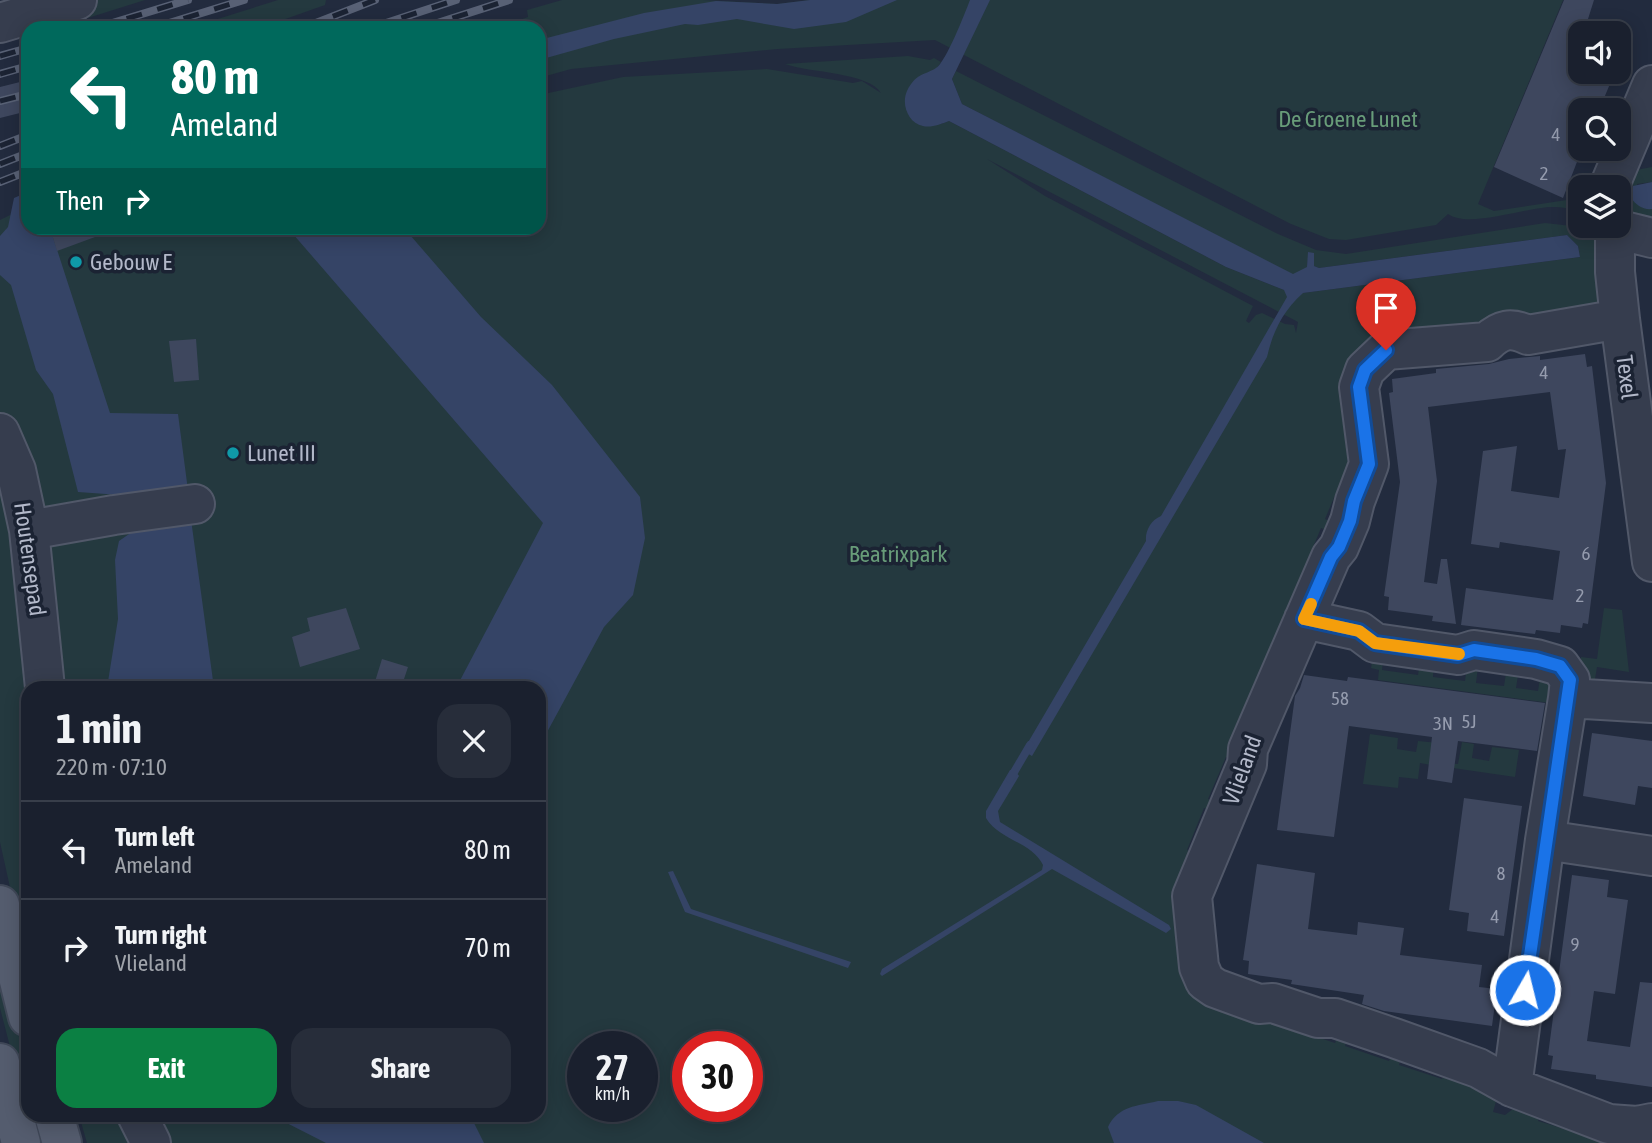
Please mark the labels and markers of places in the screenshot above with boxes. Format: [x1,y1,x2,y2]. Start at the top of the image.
place label: Gebouw E [90,249,172,275]
marker: Gebouw E [68,254,84,270]
pin [1356,278,1416,350]
place label: Lunet III [247,440,316,466]
marker: Lunet III [225,445,241,461]

